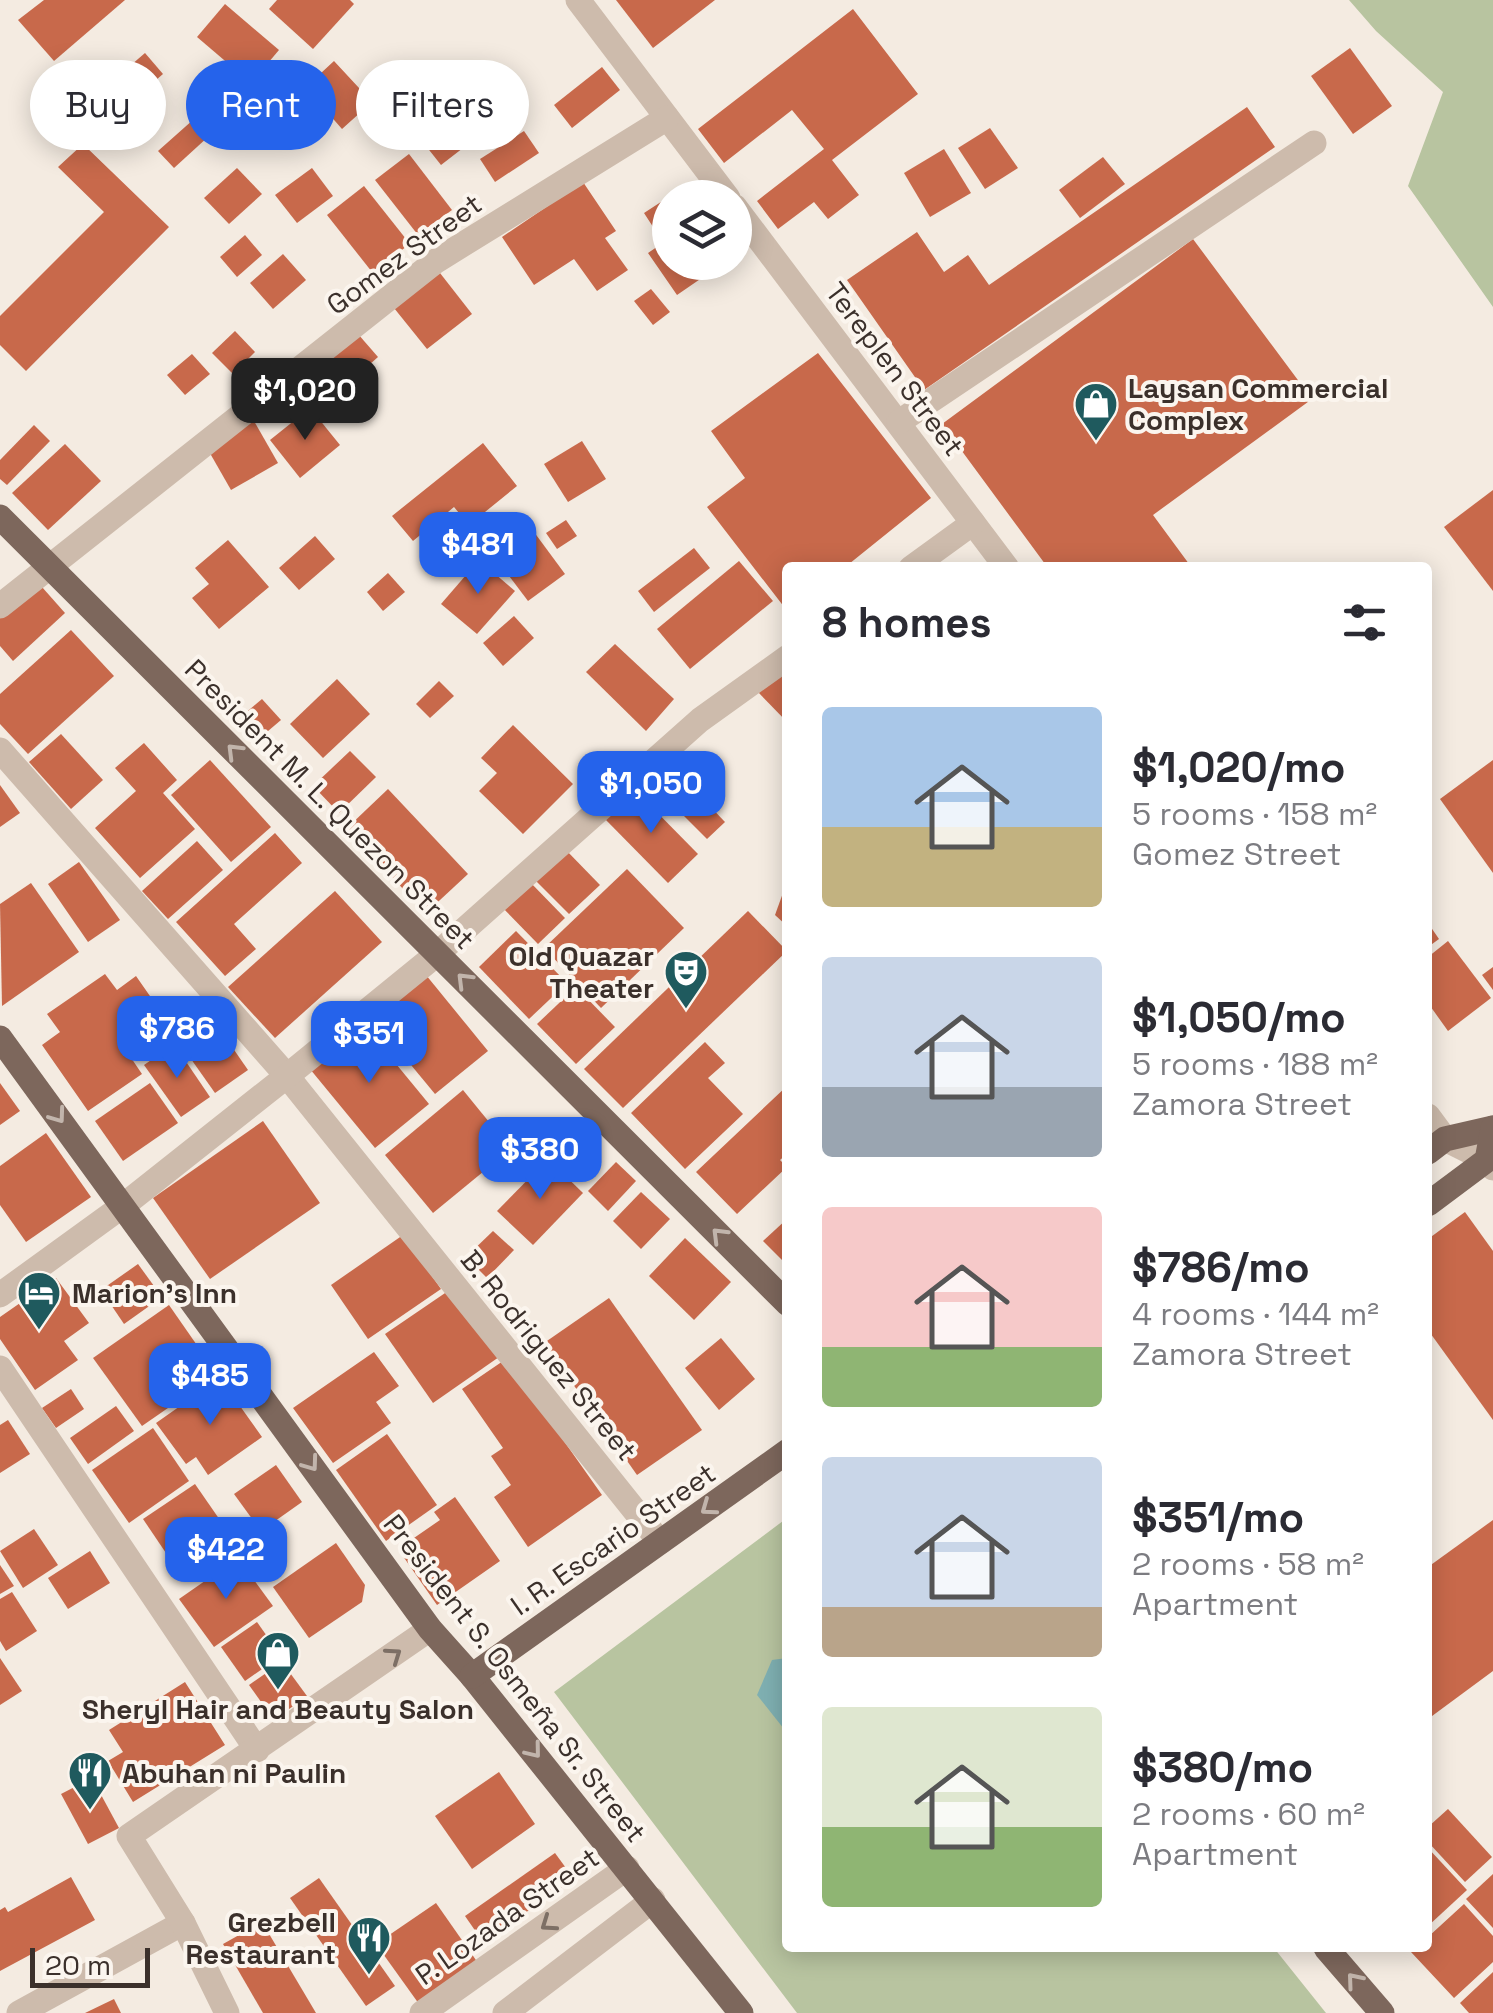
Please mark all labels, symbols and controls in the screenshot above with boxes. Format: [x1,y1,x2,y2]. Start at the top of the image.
chip: Buy [30,60,166,150]
chip: Rent [186,60,336,150]
chip: Filters [356,60,529,150]
map controls [652,180,752,280]
button: layers [652,180,752,280]
street label: Gomez Street [319,186,489,322]
street label: Tereplen Street [818,275,972,463]
pin: $1,020 [224,358,386,443]
text: $1,020 [253,370,357,410]
place label: Laysan Commercial Complex [1128,370,1389,438]
shop icon: Laysan Commercial Complex [1073,381,1119,442]
pin: $481 [419,512,537,597]
text: $481 [441,524,515,564]
icon: filters [1337,595,1392,650]
text: 8 homes [822,596,992,649]
street label: President M. L. Quezon Street [177,651,483,957]
text: $1,020/mo [1132,741,1346,794]
one-way arrow [227,744,245,762]
icon: home [902,747,1022,867]
pin: $1,050 [570,751,732,836]
text: $1,050 [599,763,703,803]
text: 5 rooms · 158 m² [1132,794,1377,834]
text: Gomez Street [1132,834,1341,874]
place label: Old Quazar Theater [509,938,654,1006]
theatre icon: Old Quazar Theater [663,949,709,1010]
one-way arrow [457,974,475,992]
text: $1,050/mo [1132,991,1346,1044]
pin: $786 [118,996,236,1081]
icon: home [902,997,1022,1117]
pin: $351 [310,1001,428,1086]
text: $786 [139,1008,215,1048]
text: $351 [333,1013,405,1053]
text: 5 rooms · 188 m² [1132,1044,1378,1084]
text: Zamora Street [1132,1084,1352,1124]
one-way arrow [46,1105,64,1123]
pin: $380 [481,1117,599,1202]
text: $380 [501,1129,579,1169]
one-way arrow [712,1228,730,1246]
text: $786/mo [1132,1241,1310,1294]
street label: B. Rodriguez Street [453,1242,645,1468]
icon: home [902,1247,1022,1367]
hotel icon: Marion's Inn [16,1270,62,1331]
place label: Marion's Inn [72,1275,237,1311]
text: 4 rooms · 144 m² [1132,1294,1379,1334]
text: Zamora Street [1132,1334,1352,1374]
pin: $485 [151,1343,269,1428]
text: $485 [171,1355,249,1395]
one-way arrow [299,1453,317,1471]
street label: I. R. Escario Street [504,1455,722,1623]
text: $351/mo [1132,1491,1304,1544]
one-way arrow [701,1496,720,1514]
icon: home [902,1497,1022,1617]
street label: President S. Osmeña Sr. Street [376,1507,654,1849]
pin: $422 [167,1517,285,1602]
text: $422 [187,1529,265,1569]
text: 2 rooms · 58 m² [1132,1544,1364,1584]
text: Apartment [1132,1584,1298,1624]
shop icon: Sheryl Hair and Beauty Salon [255,1630,301,1691]
one-way arrow [383,1649,402,1667]
place label: Sheryl Hair and Beauty Salon [82,1691,474,1727]
one-way arrow [522,1740,540,1758]
text: $380/mo [1132,1741,1313,1794]
icon: home [902,1747,1022,1867]
restaurant icon: Abuhan ni Paulin [67,1750,113,1811]
place label: Abuhan ni Paulin [122,1755,346,1791]
text: 2 rooms · 60 m² [1132,1794,1365,1834]
text: Apartment [1132,1834,1298,1874]
street label: P. Lozada Street [408,1839,606,1993]
place label: Grezbell Restaurant [185,1904,336,1972]
one-way arrow [540,1912,559,1930]
restaurant icon: Grezbell Restaurant [346,1915,392,1976]
scale bar [30,1943,150,1988]
text: 20 m [45,1947,111,1983]
one-way arrow [1348,1974,1366,1992]

